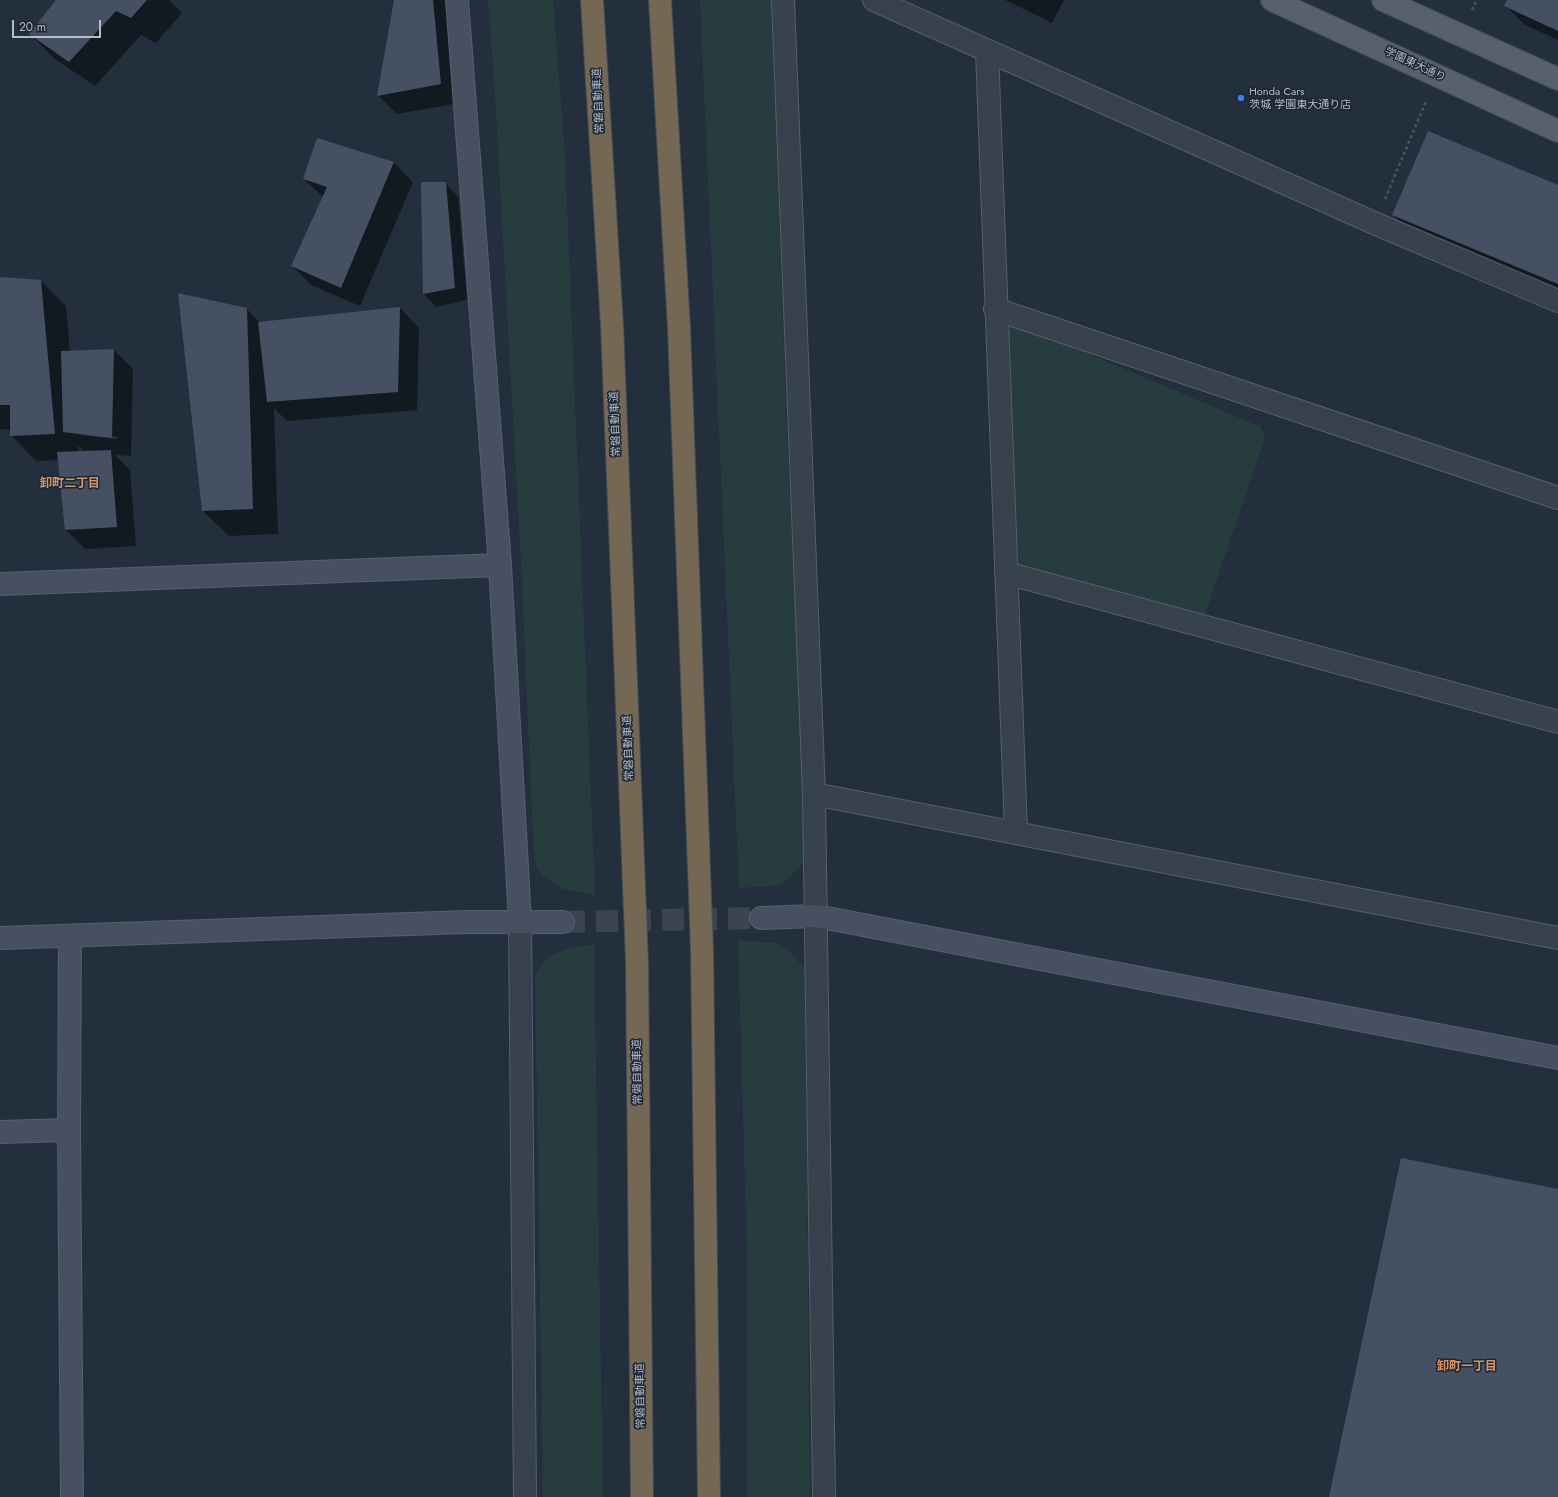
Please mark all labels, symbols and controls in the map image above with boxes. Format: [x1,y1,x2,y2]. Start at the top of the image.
scale bar [14,12,103,38]
text: 20 m [19,18,46,36]
street label: 学園東大通り [1382,45,1448,85]
street label: 常磐自動車道 [591,68,607,134]
place label: Honda Cars 茨城 学園東大通り店 [1249,85,1351,111]
marker: Honda Cars 茨城 学園東大通り店 [1236,93,1246,103]
street label: 常磐自動車道 [608,391,624,457]
district label: 卸町二丁目 [40,477,100,491]
street label: 常磐自動車道 [621,715,637,781]
street label: 常磐自動車道 [631,1039,645,1105]
district label: 卸町一丁目 [1437,1360,1497,1374]
street label: 常磐自動車道 [634,1363,648,1429]

